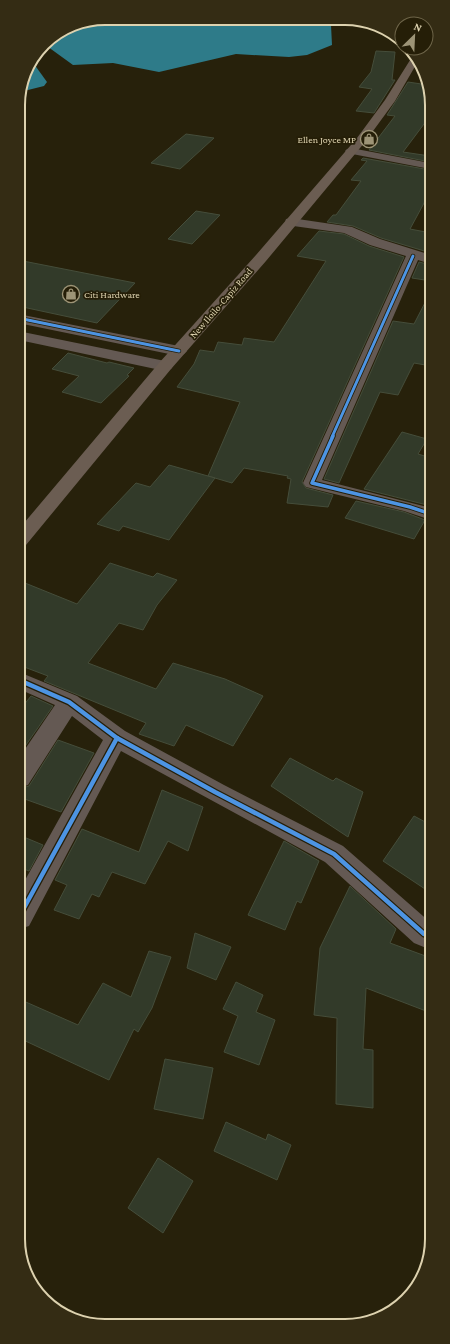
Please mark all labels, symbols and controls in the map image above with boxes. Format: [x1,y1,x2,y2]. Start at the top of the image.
north arrow [394,16,434,56]
text: N [412,20,424,34]
shop icon: Ellen Joyce MP [359,129,379,149]
place label: Ellen Joyce MP [298,134,356,145]
street label: New Iloilo-Capiz Road [187,265,255,340]
shop icon: Citi Hardware [61,284,81,304]
place label: Citi Hardware [84,289,140,300]

